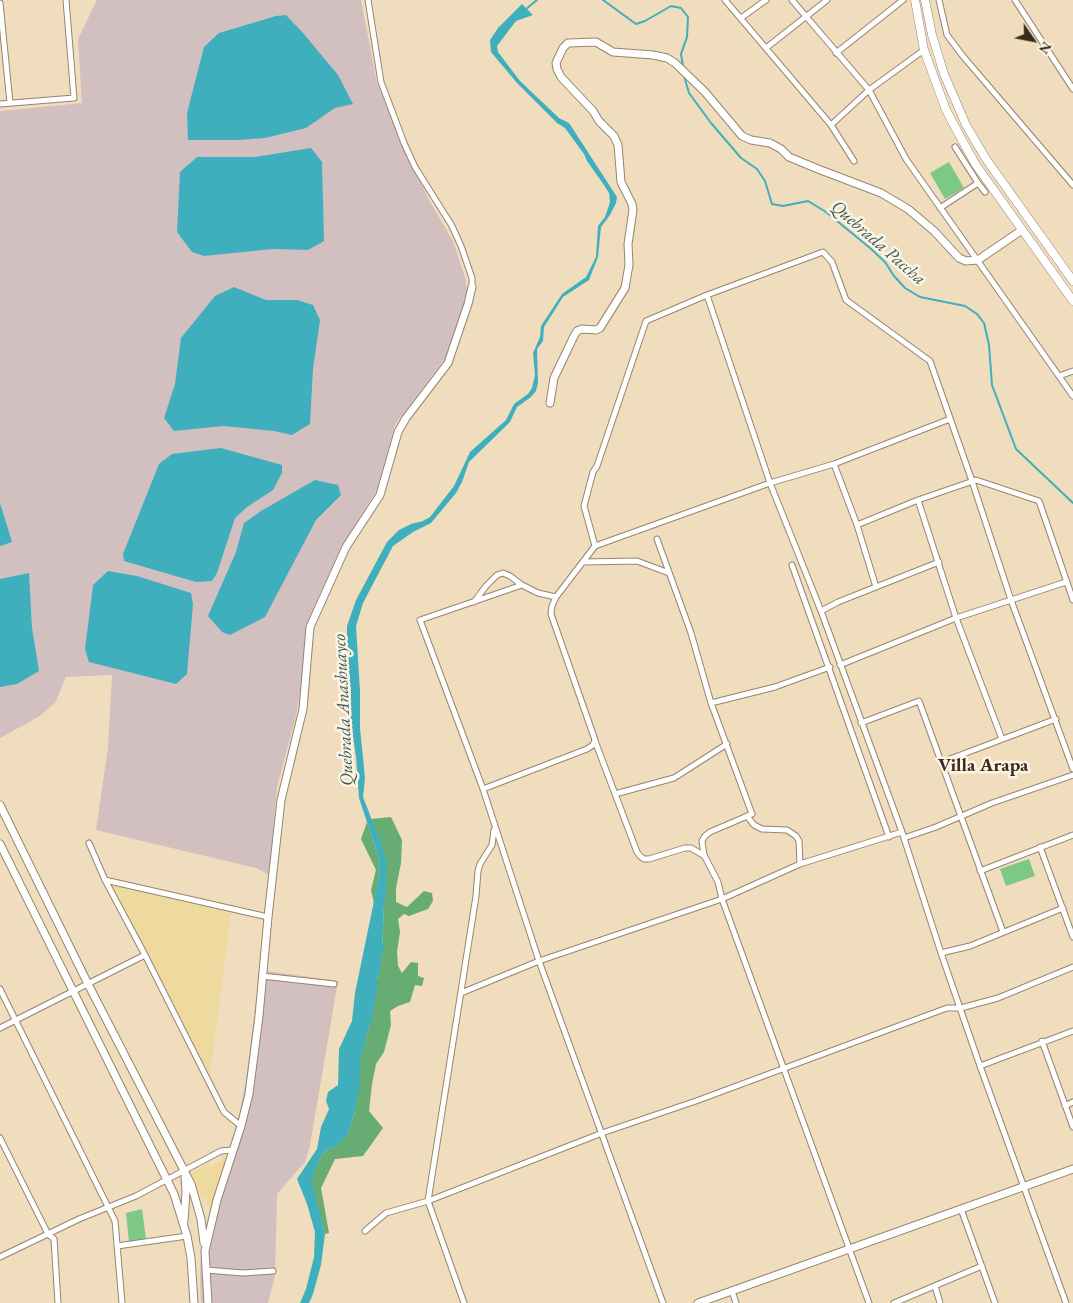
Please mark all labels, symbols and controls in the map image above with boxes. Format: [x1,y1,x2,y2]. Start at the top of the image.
north arrow [1008,15,1058,65]
text: N [1035,39,1056,58]
water label: Quebrada Paccha [826,196,930,290]
water label: Quebrada Anashuayco [329,633,359,787]
district label: Villa Arapa [938,755,1028,777]

